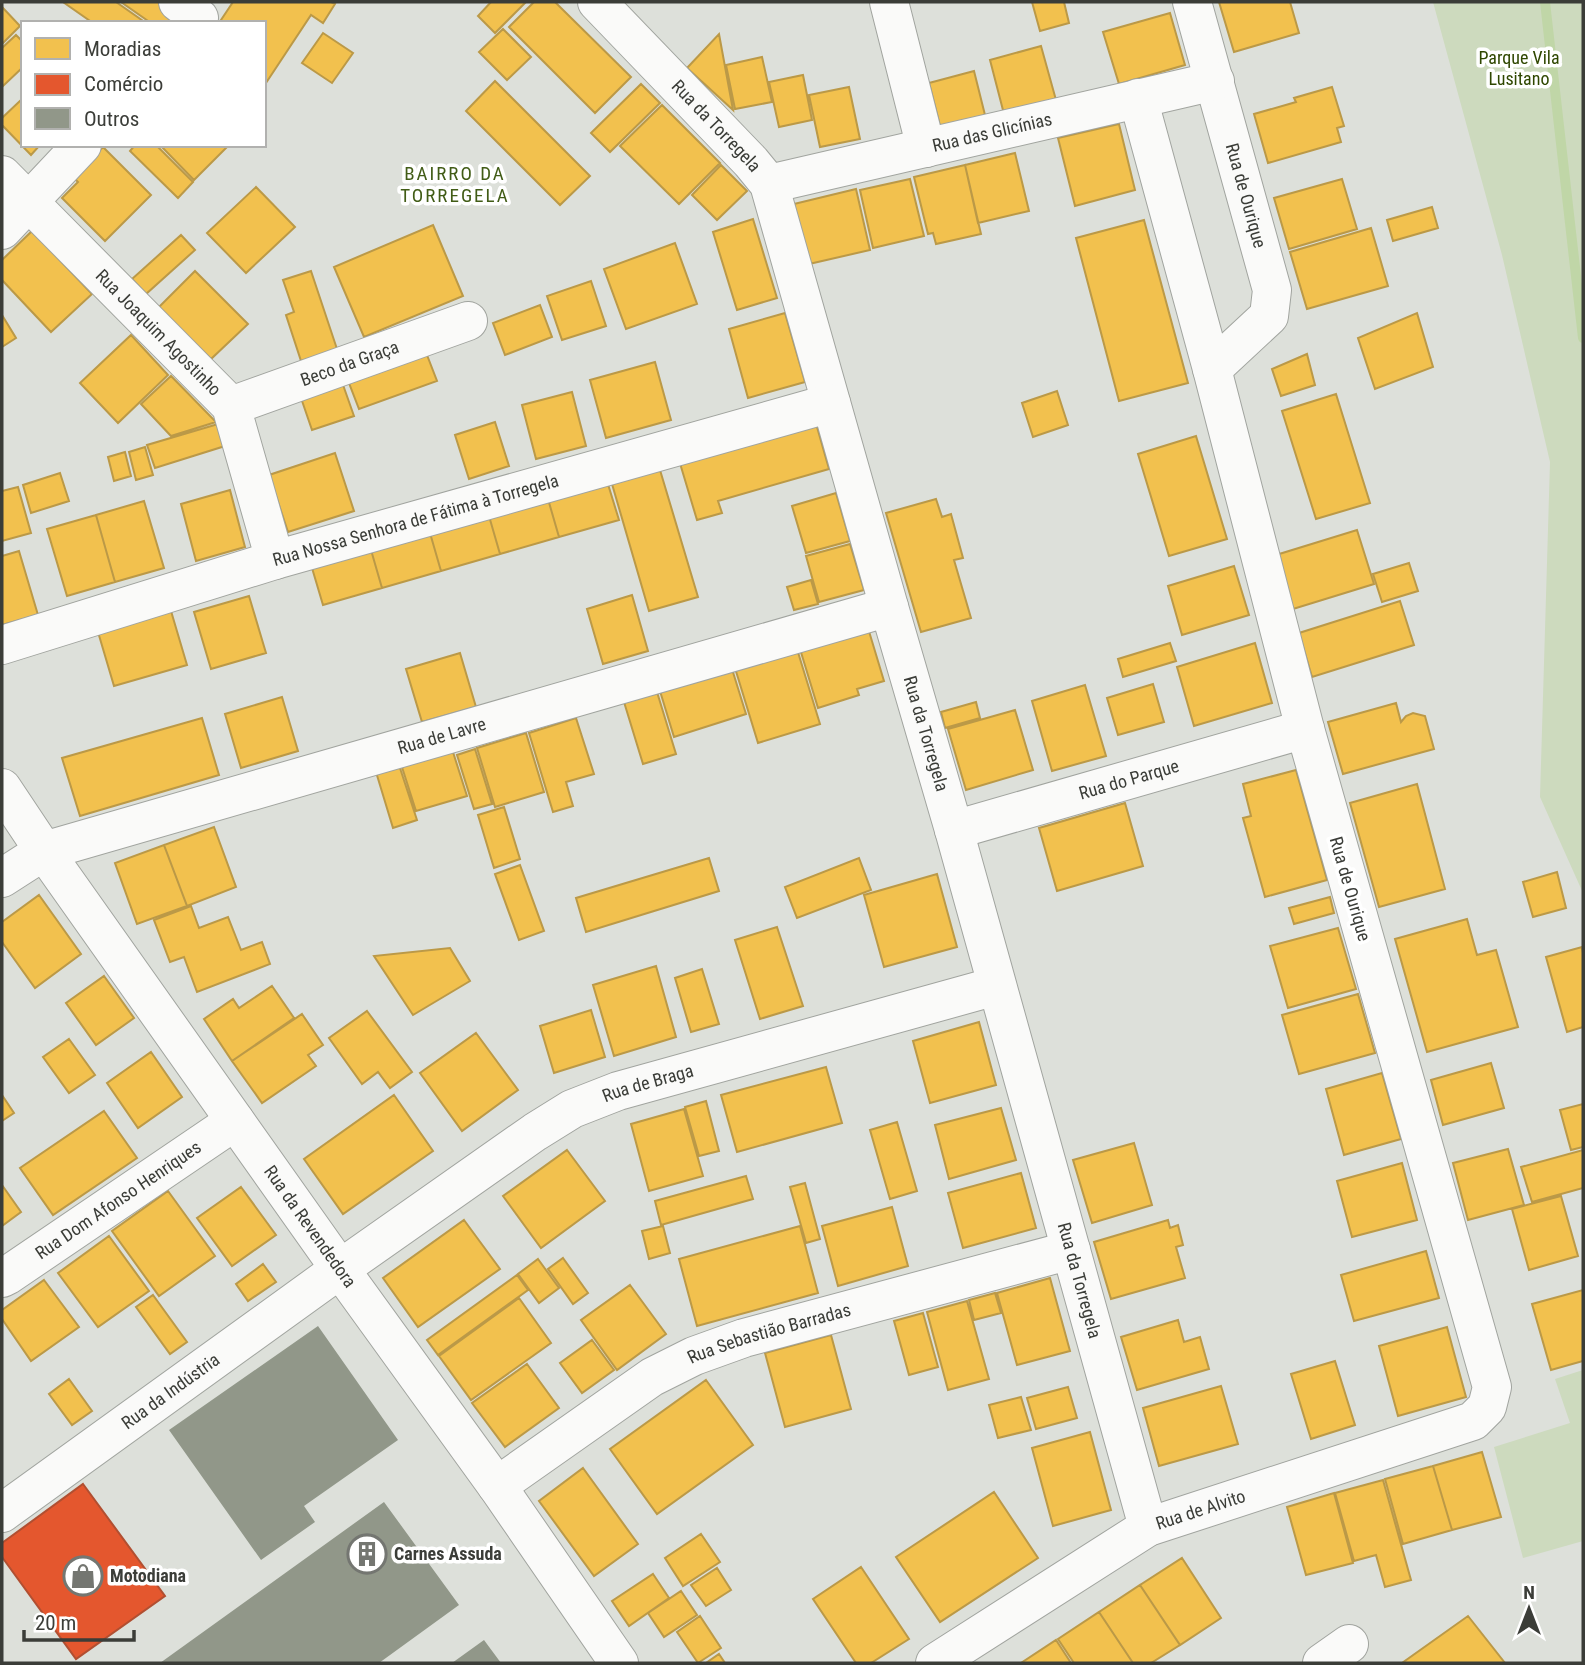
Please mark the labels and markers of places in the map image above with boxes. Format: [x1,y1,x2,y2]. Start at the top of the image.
building icon: Carnes Assuda [346,1533,388,1575]
place label: Carnes Assuda [394,1543,502,1564]
shop icon: Motodiana [62,1555,104,1597]
place label: Motodiana [110,1565,186,1586]

